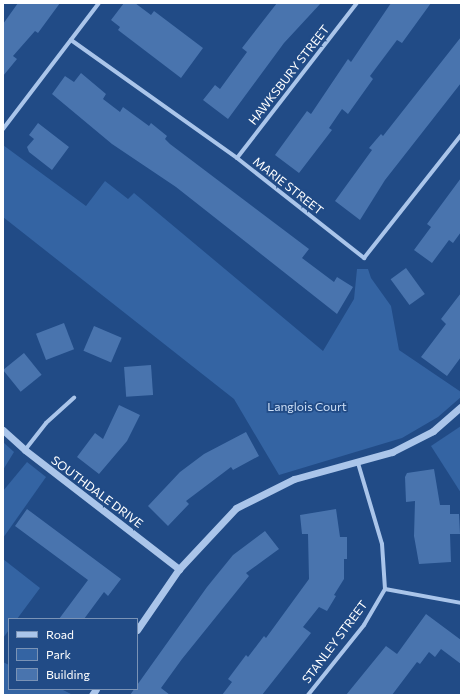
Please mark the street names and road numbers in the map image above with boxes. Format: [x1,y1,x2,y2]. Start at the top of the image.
street label: HAWKSBURY STREET [246,22,332,128]
street label: MARIE STREET [250,154,326,218]
street label: SOUTHDALE DRIVE [48,453,146,531]
street label: STANLEY STREET [299,598,371,686]

